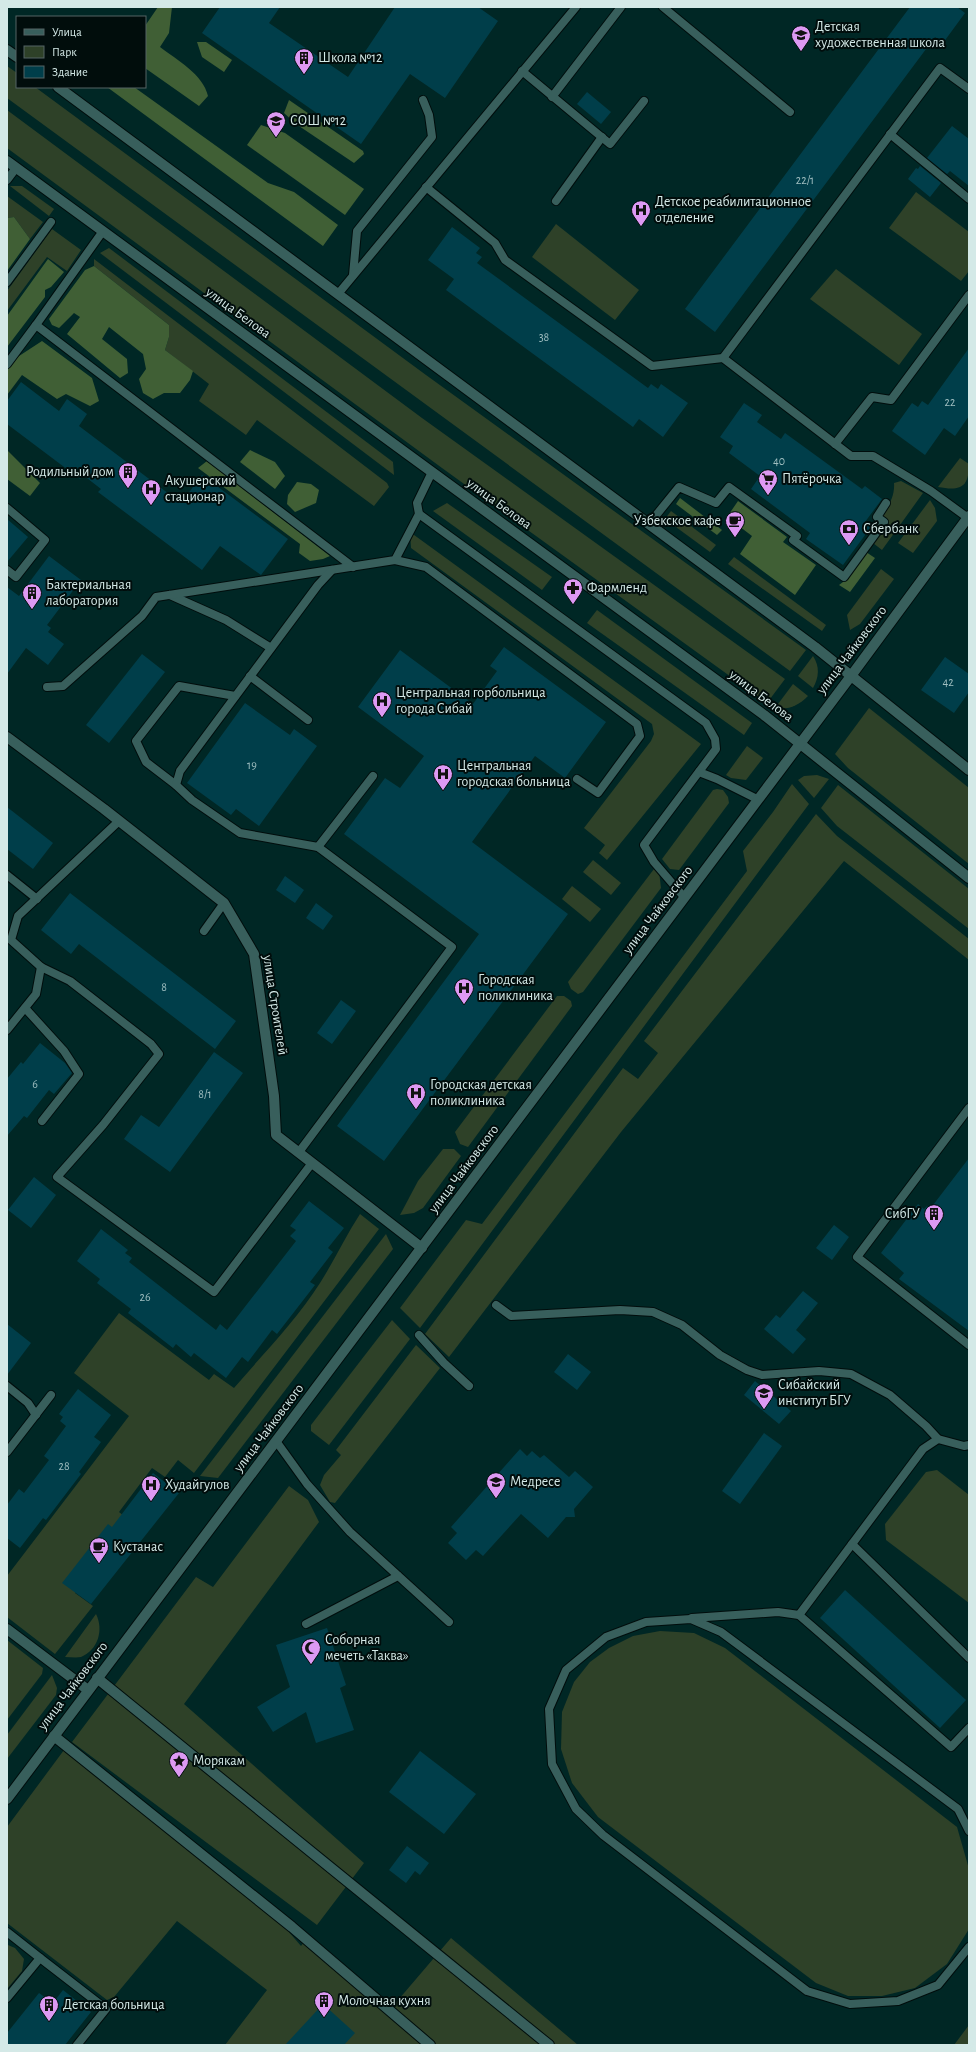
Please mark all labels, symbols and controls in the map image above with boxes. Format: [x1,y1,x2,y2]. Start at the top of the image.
legend [16,16,146,88]
place label: Детская художественная школа [815,20,945,50]
school or university icon: Детская художественная школа [790,24,812,52]
text: Улица [52,26,82,38]
text: Парк [52,46,77,58]
building icon: Школа №12 [293,47,315,75]
place label: Школа №12 [318,51,382,65]
text: Здание [52,66,88,78]
school or university icon: СОШ №12 [265,110,287,138]
place label: СОШ №12 [290,114,346,128]
house number: 22/1 [796,174,814,186]
place label: Детское реабилитационное отделение [655,195,811,225]
hospital icon: Детское реабилитационное отделение [630,199,652,227]
street label: улица Белова [202,284,273,341]
house number: 38 [539,331,550,343]
house number: 22 [945,396,956,408]
house number: 40 [773,455,785,467]
building icon: Родильный дом [117,461,139,489]
place label: Родильный дом [26,465,114,479]
supermarket icon: Пятёрочка [757,468,779,496]
place label: Пятёрочка [782,472,842,486]
place label: Акушерский стационар [165,474,236,504]
street label: улица Белова [463,475,534,532]
hospital icon: Акушерский стационар [140,478,162,506]
cafe icon: Узбекское кафе [724,510,746,538]
place label: Узбекское кафе [634,514,721,528]
bank icon: Сбербанк [838,518,860,546]
place label: Сбербанк [863,522,919,536]
pharmacy icon: Фармленд [562,577,584,605]
place label: Бактериальная лаборатория [46,578,131,608]
place label: Фармленд [587,581,647,595]
building icon: Бактериальная лаборатория [21,582,43,610]
street label: улица Чайковского [814,603,890,697]
street label: улица Белова [726,667,796,725]
house number: 42 [942,676,954,688]
place label: Центральная горбольница города Сибай [396,686,546,716]
hospital icon: Центральная горбольница города Сибай [371,690,393,718]
house number: 19 [247,759,257,771]
place label: Центральная городская больница [457,759,571,789]
hospital icon: Центральная городская больница [432,763,454,791]
street label: улица Чайковского [620,863,696,957]
street label: улица Строителей [260,953,290,1056]
place label: Городская поликлиника [478,973,553,1003]
hospital icon: Городская поликлиника [453,977,475,1005]
house number: 8 [161,981,167,993]
house number: 6 [32,1078,38,1090]
place label: Городская детская поликлиника [430,1078,532,1108]
hospital icon: Городская детская поликлиника [405,1082,427,1110]
house number: 8/1 [198,1088,212,1100]
street label: улица Чайковского [426,1122,502,1216]
building icon: СибГУ [923,1203,945,1231]
place label: СибГУ [885,1207,920,1221]
house number: 26 [139,1291,151,1303]
place label: Сибайский институт БГУ [778,1378,851,1408]
street label: улица Чайковского [231,1381,307,1475]
school or university icon: Сибайский институт БГУ [753,1382,775,1410]
house number: 28 [58,1460,70,1472]
school or university icon: Медресе [485,1471,507,1499]
hospital icon: Худайгулов [140,1474,162,1502]
place label: Медресе [510,1475,560,1489]
place label: Худайгулов [165,1478,229,1492]
cafe icon: Кустанас [88,1536,110,1564]
place label: Кустанас [113,1540,163,1554]
place label: Соборная мечеть «Таква» [325,1633,409,1663]
mosque icon: Соборная мечеть «Таква» [300,1637,322,1665]
street label: улица Чайковского [35,1639,111,1733]
place icon: Морякам [168,1750,190,1778]
place label: Морякам [193,1754,245,1768]
building icon: Молочная кухня [313,1990,335,2018]
building icon: Детская больница [38,1994,60,2022]
place label: Молочная кухня [338,1994,431,2008]
place label: Детская больница [63,1998,165,2012]

